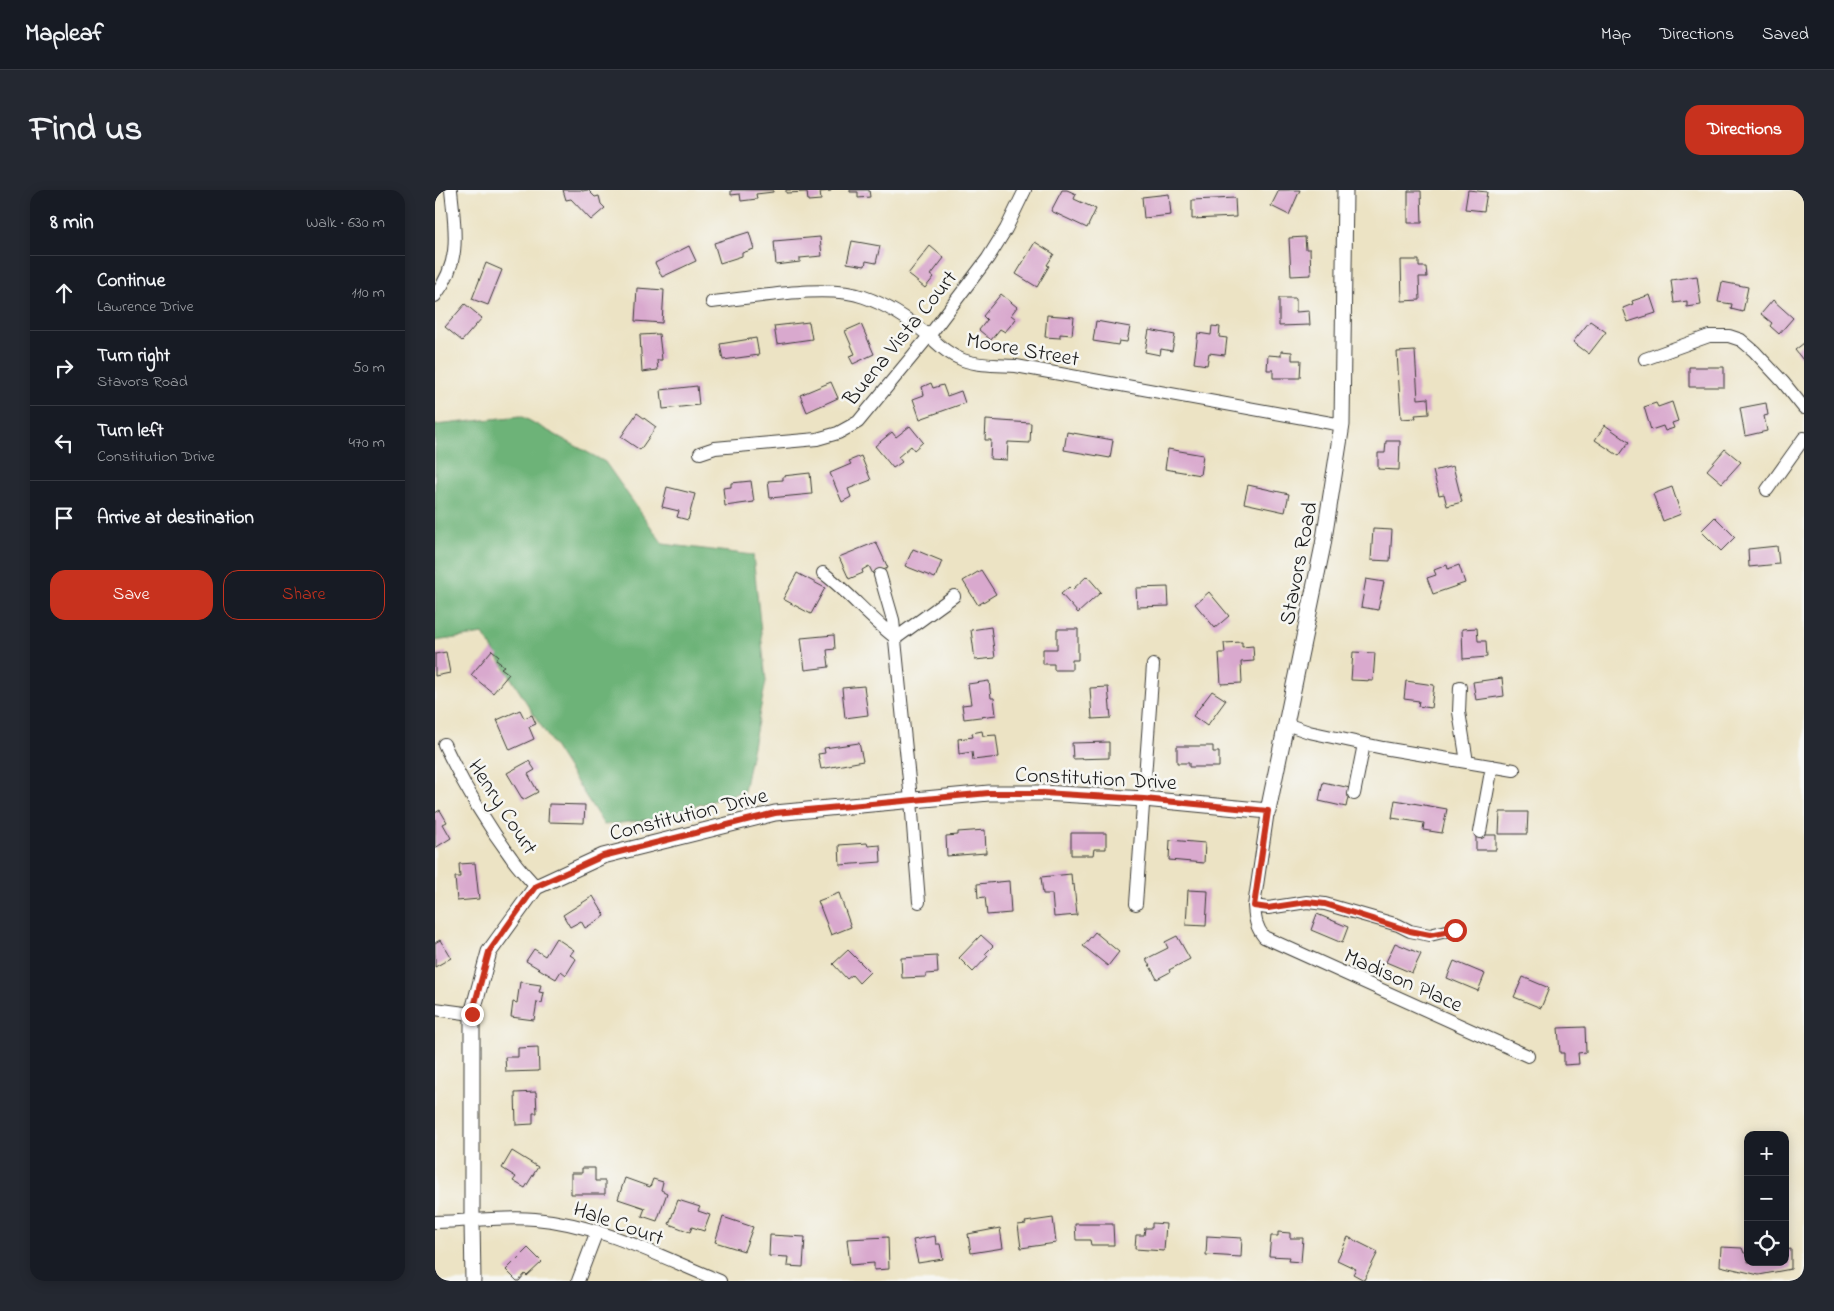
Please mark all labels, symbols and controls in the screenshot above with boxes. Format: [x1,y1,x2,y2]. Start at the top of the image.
text: Mapleaf [25,17,104,52]
text: Map [1601,22,1631,48]
text: Directions [1659,22,1734,48]
text: Saved [1762,22,1809,48]
text: Find us [30,105,142,156]
button: Directions [1685,105,1804,155]
text: 8 min [50,208,94,238]
text: Walk · 630 m [306,211,385,235]
street label: Buena Vista Court [836,263,967,415]
text: Continue [97,268,165,295]
icon: ahead [50,279,78,307]
text: 110 m [351,281,385,305]
text: Lawrence Drive [97,295,194,319]
street label: Moore Street [964,325,1082,377]
text: Turn right [97,343,170,370]
icon: right [50,354,78,382]
text: 50 m [353,356,385,380]
text: Stavors Road [97,370,188,394]
text: Turn left [97,418,164,445]
icon: left [50,429,78,457]
text: 470 m [348,431,385,455]
text: Constitution Drive [97,445,215,469]
street label: Stavors Road [1272,499,1328,628]
icon: arrive [50,504,78,532]
text: Arrive at destination [97,505,254,532]
button: Save [50,570,213,620]
button: Share [223,570,385,620]
street label: Henry Court [458,754,545,863]
street label: Constitution Drive [1014,760,1178,800]
street label: Constitution Drive [606,781,771,851]
route start [1444,919,1467,942]
street label: Madison Place [1338,941,1467,1022]
route end [461,1003,484,1026]
map controls [1744,1131,1789,1266]
button: + [1744,1131,1789,1176]
button: − [1744,1176,1789,1221]
street label: Hale Court [568,1194,668,1255]
button: locate [1744,1221,1789,1266]

